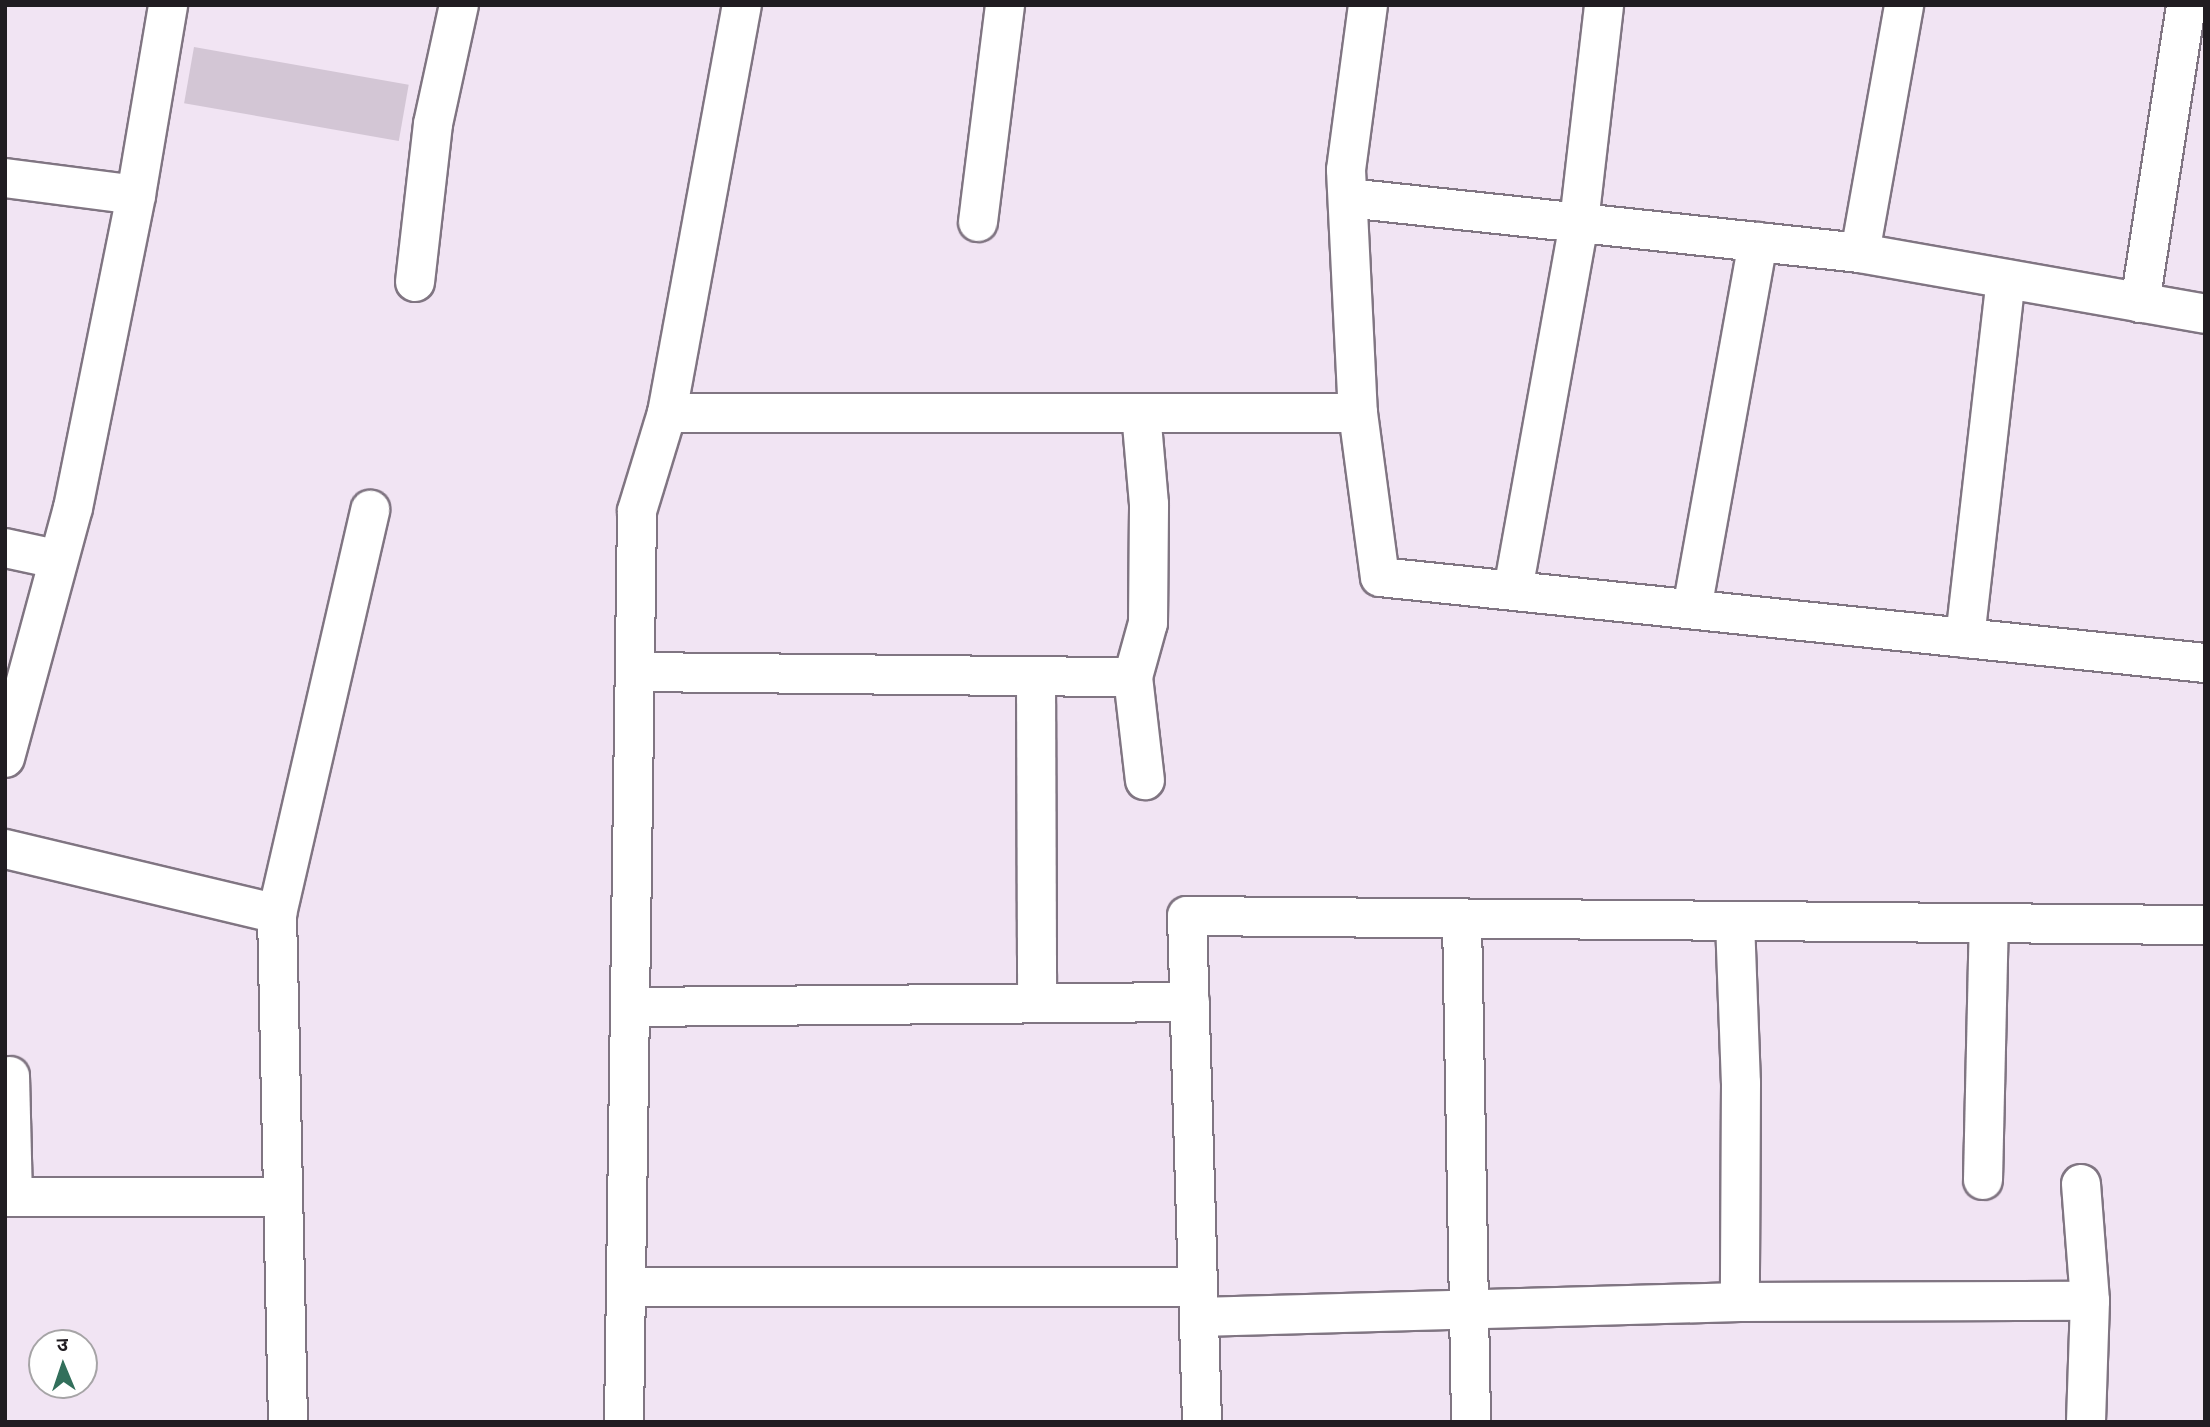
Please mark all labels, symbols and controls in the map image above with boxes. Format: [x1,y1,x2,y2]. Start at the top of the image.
north arrow [28,1329,98,1399]
text: उ [56,1332,68,1357]

